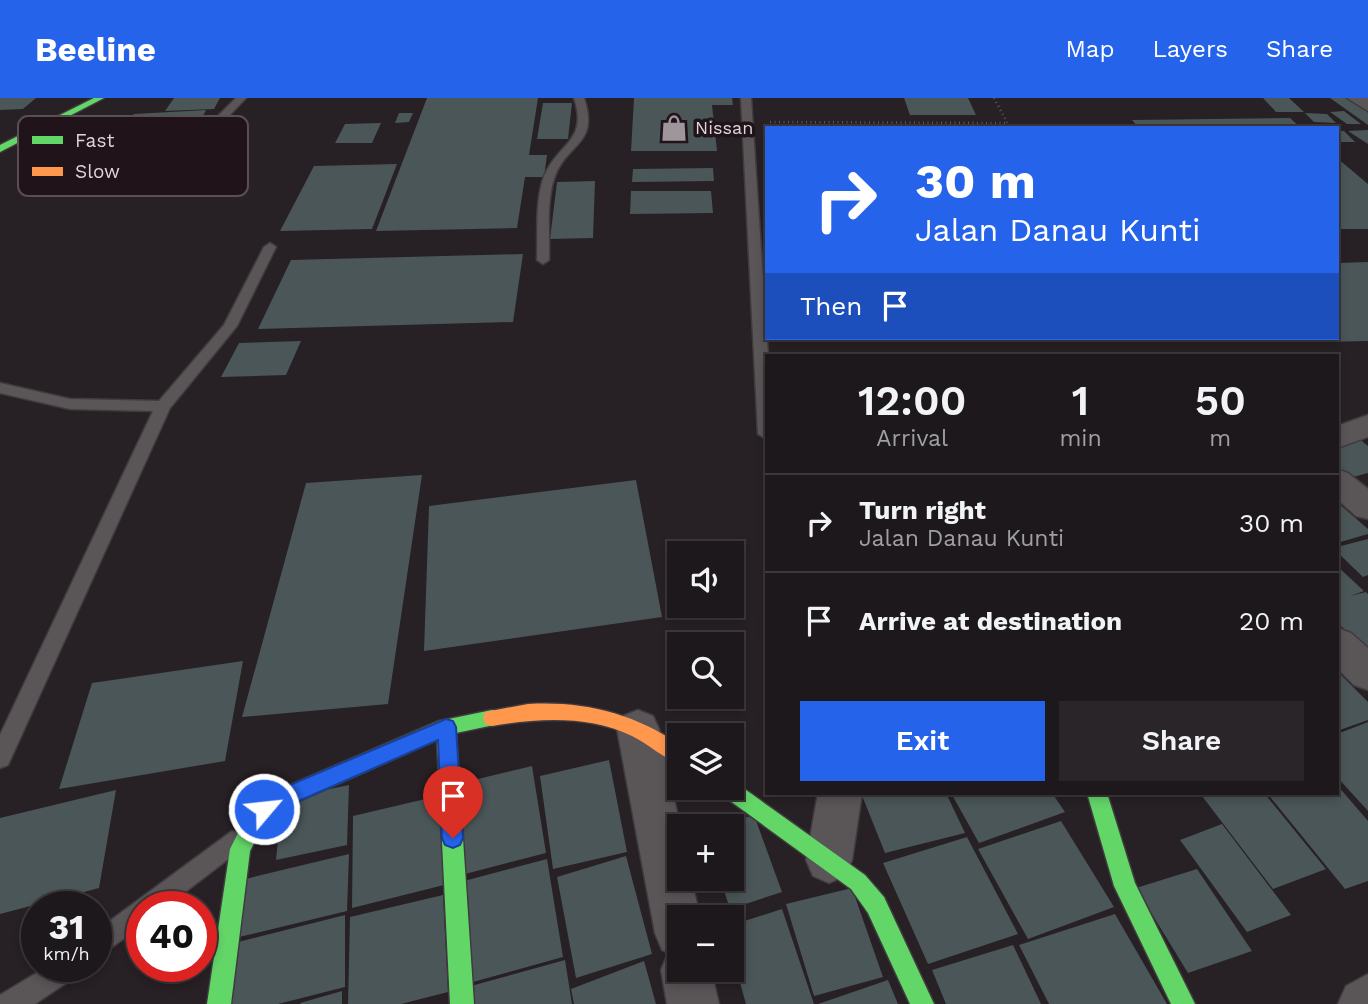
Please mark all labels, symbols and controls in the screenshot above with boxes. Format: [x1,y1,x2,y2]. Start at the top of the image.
text: Beeline [35,30,156,69]
text: Map [1066,35,1114,63]
text: Layers [1152,35,1228,63]
text: Share [1266,35,1333,63]
shop icon: Nissan [659,113,689,143]
legend [18,116,248,196]
place label: Nissan [695,117,753,138]
text: Fast [75,129,114,152]
text: 30 m [915,152,1036,210]
icon: right [800,154,891,245]
text: Slow [75,160,120,183]
text: Jalan Danau Kunti [915,211,1200,249]
icon: arrive [876,287,914,325]
text: Then [800,291,862,321]
text: 12:00 [858,376,966,425]
text: 1 [1072,376,1089,425]
text: 50 [1195,376,1246,425]
text: Arrival [876,425,948,452]
text: min [1059,425,1102,452]
text: m [1209,425,1231,452]
text: Turn right [859,495,986,525]
icon: right [800,504,838,542]
text: 30 m [1239,508,1304,538]
text: Jalan Danau Kunti [859,525,1064,552]
map controls [667,541,744,982]
button: sound [667,541,744,618]
icon: arrive [800,602,838,640]
text: Arrive at destination [859,606,1122,636]
text: 20 m [1239,606,1304,636]
button: search [667,632,744,709]
button: Exit [800,701,1045,781]
button: Share [1059,701,1304,781]
button: layers [667,723,744,800]
pin [423,766,483,838]
position arrow [227,772,301,846]
icon: arrive [434,777,472,815]
button: + [667,814,744,891]
speed limit sign: 40 [126,891,217,982]
button: − [667,905,744,982]
text: 31 [49,906,84,948]
text: km/h [43,943,90,964]

